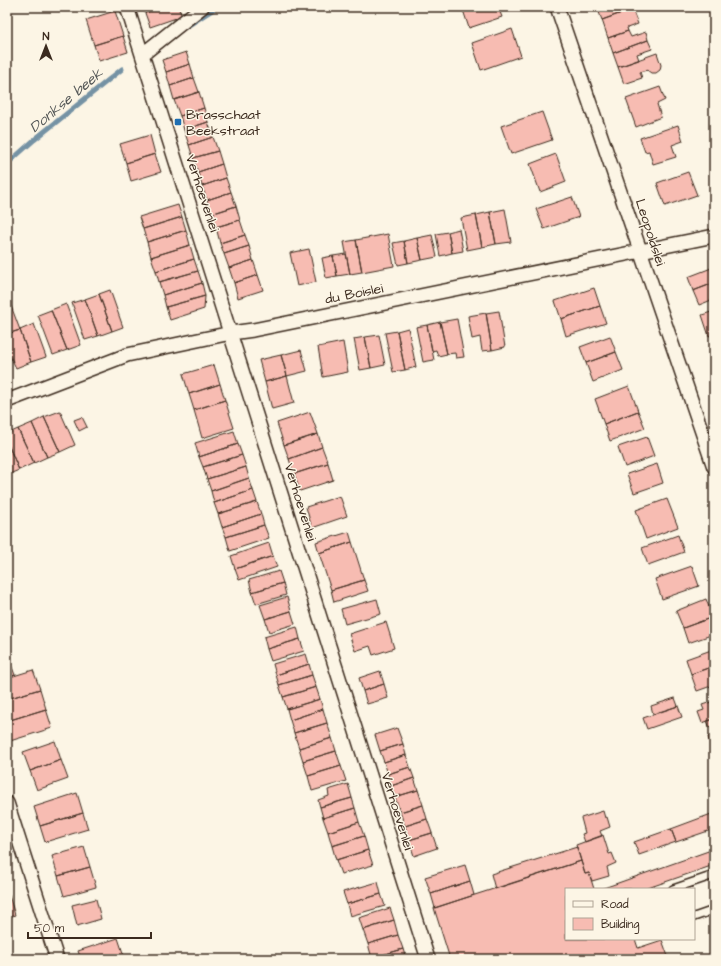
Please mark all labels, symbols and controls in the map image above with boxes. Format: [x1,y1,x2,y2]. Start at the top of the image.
north arrow [26,26,66,66]
text: N [43,29,50,44]
water label: Donkse beek [25,63,108,137]
place label: Brasschaat Beekstraat [186,105,261,141]
marker: Brasschaat Beekstraat [173,117,183,127]
street label: Verhoevenlei [180,152,224,235]
street label: Leopoldslei [630,196,670,268]
street label: du Boislei [323,279,385,309]
street label: Verhoevenlei [279,461,321,544]
street label: Verhoevenlei [376,770,418,853]
legend [565,888,695,940]
text: Road [601,896,629,913]
scale bar [28,914,151,940]
text: Building [601,916,639,934]
text: 50 m [34,920,65,937]

